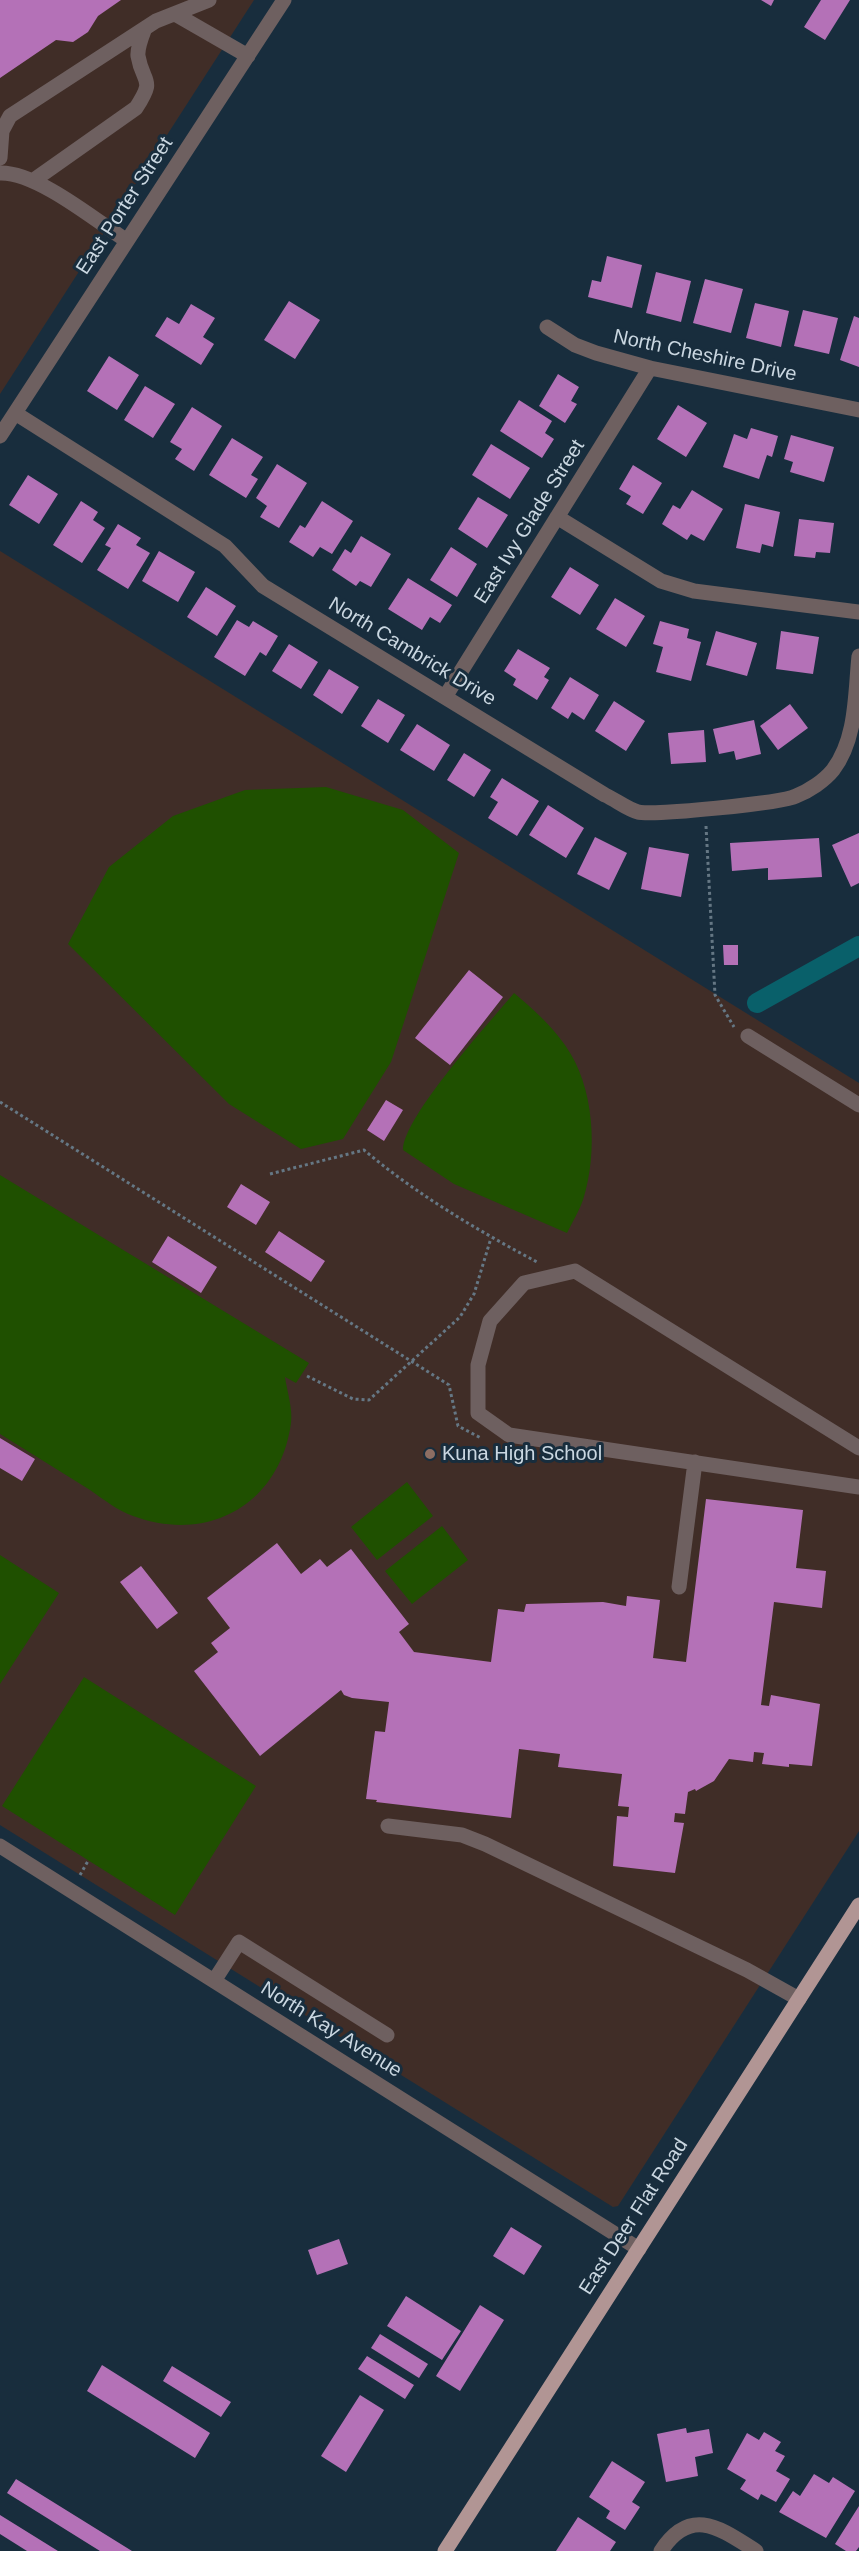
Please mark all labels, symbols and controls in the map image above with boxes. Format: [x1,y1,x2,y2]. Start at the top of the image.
street label: East Porter Street [72,133,178,279]
street label: North Cheshire Drive [611,325,799,387]
street label: East Ivy Glade Street [470,436,590,608]
street label: North Cambrick Drive [324,592,500,712]
place label: Kuna High School [442,1442,602,1466]
marker: Kuna High School [423,1447,437,1461]
street label: North Kay Avenue [256,1977,406,2083]
street label: East Deer Flat Road [575,2134,693,2300]

